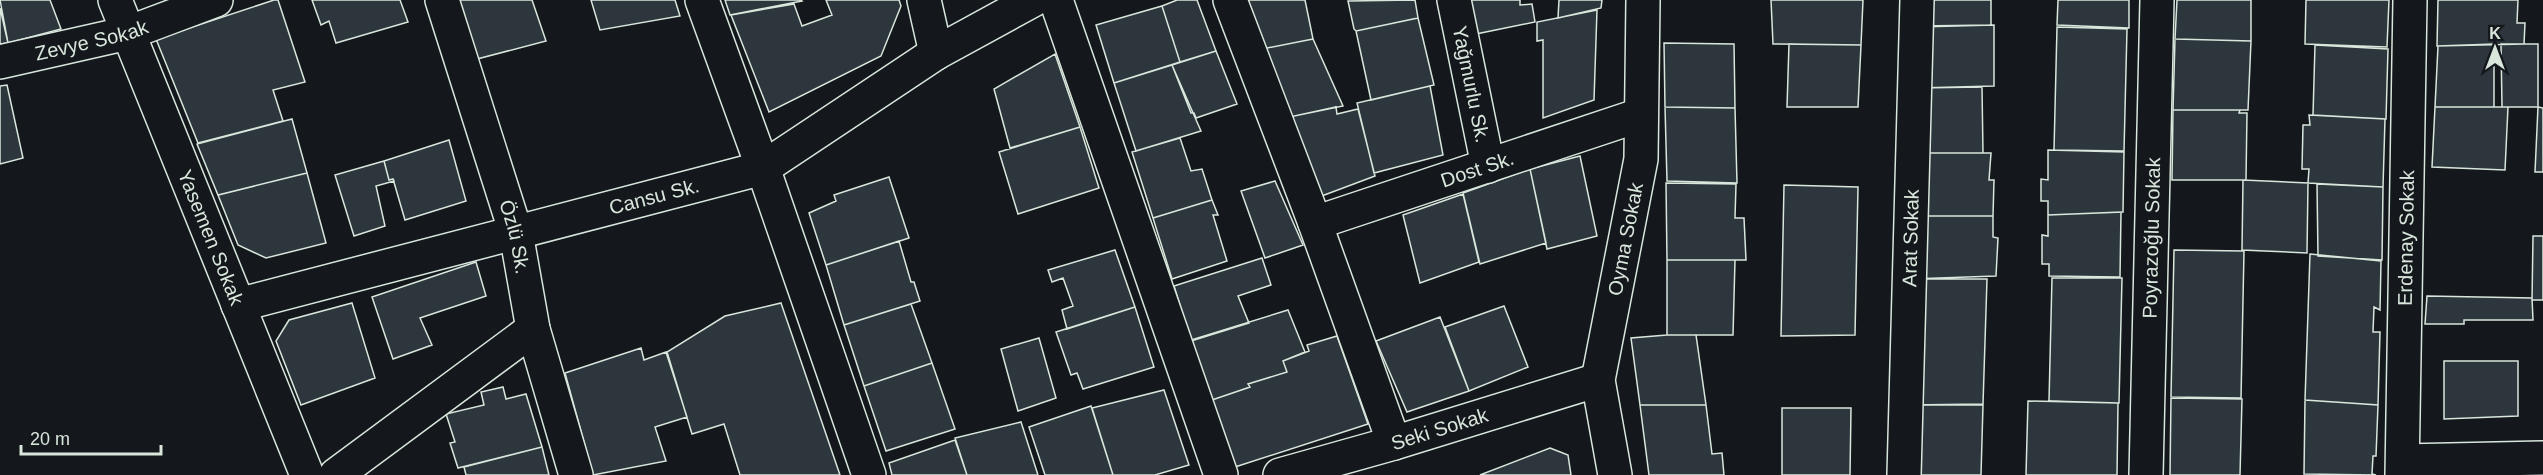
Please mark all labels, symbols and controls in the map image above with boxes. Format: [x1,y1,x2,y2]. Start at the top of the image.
street label: Zevye Sokak [33,15,152,65]
north arrow [2465,18,2525,78]
street label: Yağmurlu Sk. [1449,24,1494,145]
text: K [2489,25,2501,42]
street label: Dost Sk. [1438,147,1517,191]
street label: Poyrazoğlu Sokak [2139,156,2164,319]
street label: Yasemen Sokak [174,166,249,309]
street label: Erdenay Sokak [2394,169,2418,306]
street label: Cansu Sk. [607,174,701,219]
street label: Oyma Sokak [1604,180,1647,297]
street label: Arat Sokak [1898,188,1923,287]
street label: Özlü Sk. [495,197,534,276]
street label: Seki Sokak [1388,403,1491,454]
scale bar [21,418,160,456]
text: 20 m [30,429,70,449]

